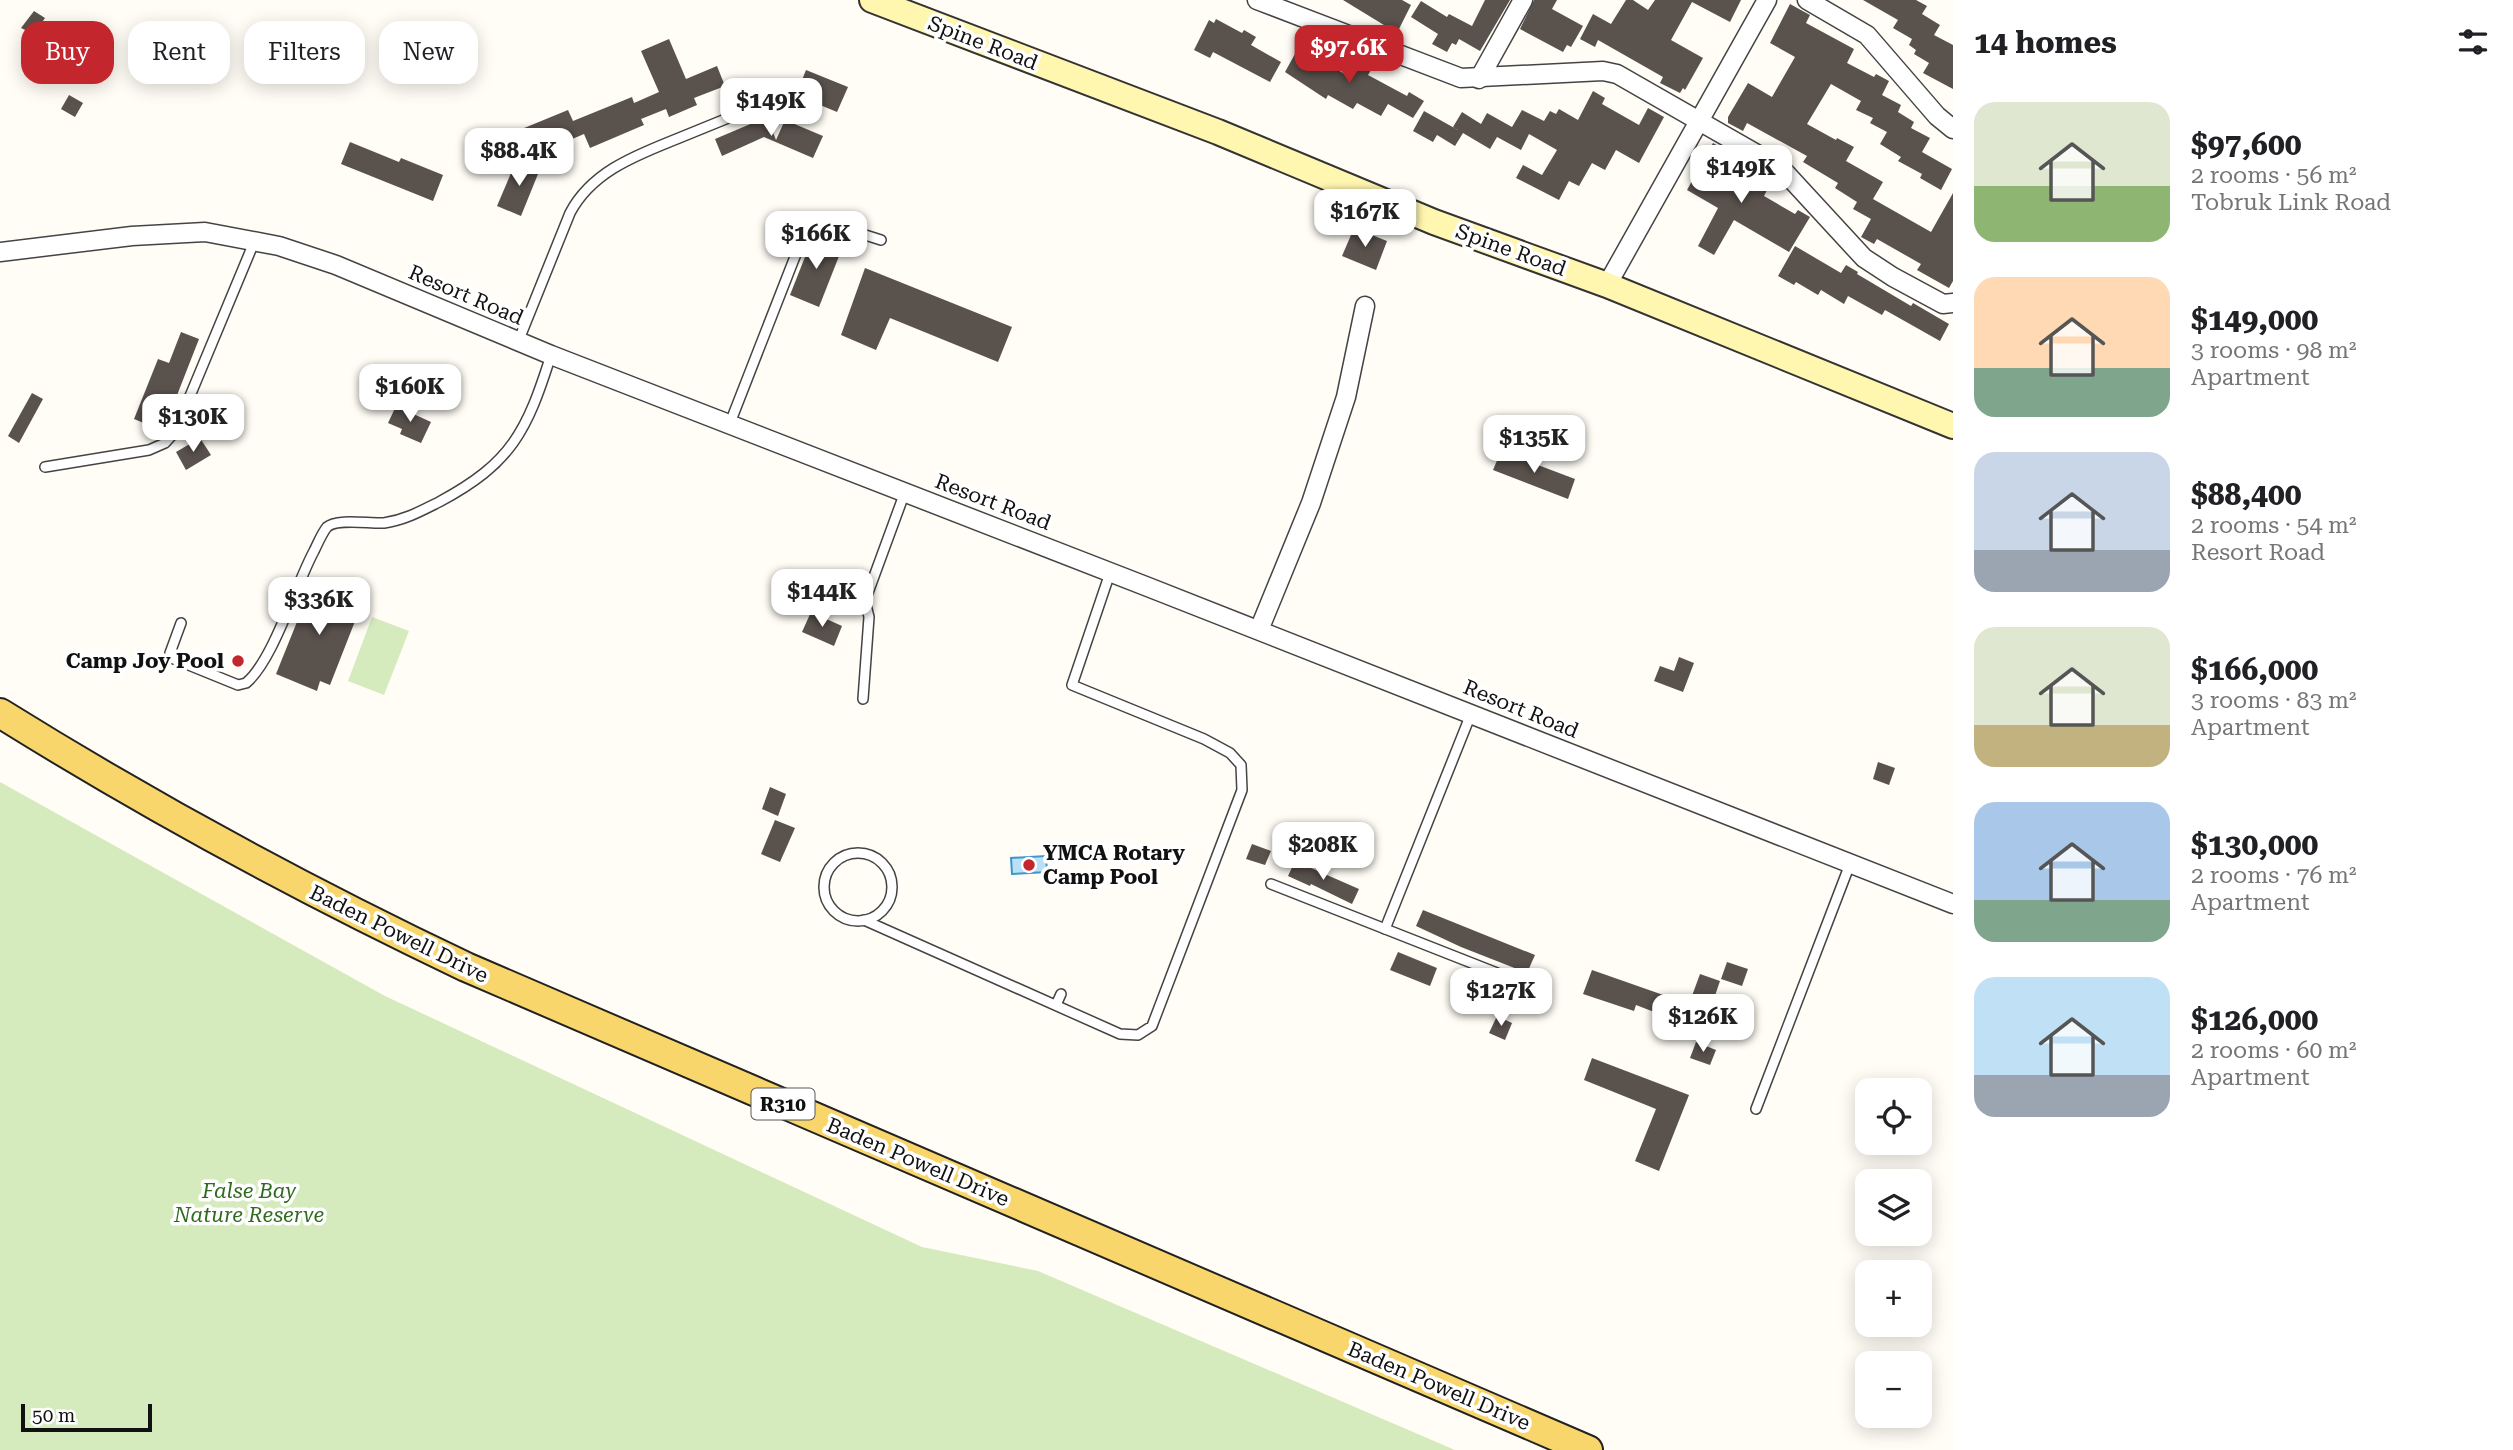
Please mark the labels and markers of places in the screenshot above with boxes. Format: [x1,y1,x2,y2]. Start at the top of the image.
pin: $97.6K [1292,25,1406,85]
pin: $149K [722,78,820,138]
pin: $88.4K [462,128,576,188]
pin: $149K [1692,146,1790,205]
pin: $167K [1316,190,1414,249]
pin: $166K [767,212,865,271]
pin: $160K [361,364,459,424]
pin: $130K [144,394,242,454]
pin: $135K [1485,416,1583,475]
pin: $144K [773,570,871,629]
pin: $336K [270,578,368,637]
place label: Camp Joy Pool [66,649,224,673]
marker: Camp Joy Pool [230,653,246,669]
pin: $208K [1274,822,1372,882]
place label: YMCA Rotary Camp Pool [1043,841,1185,889]
marker: YMCA Rotary Camp Pool [1021,857,1037,873]
pin: $127K [1452,968,1550,1028]
pin: $126K [1654,995,1752,1054]

